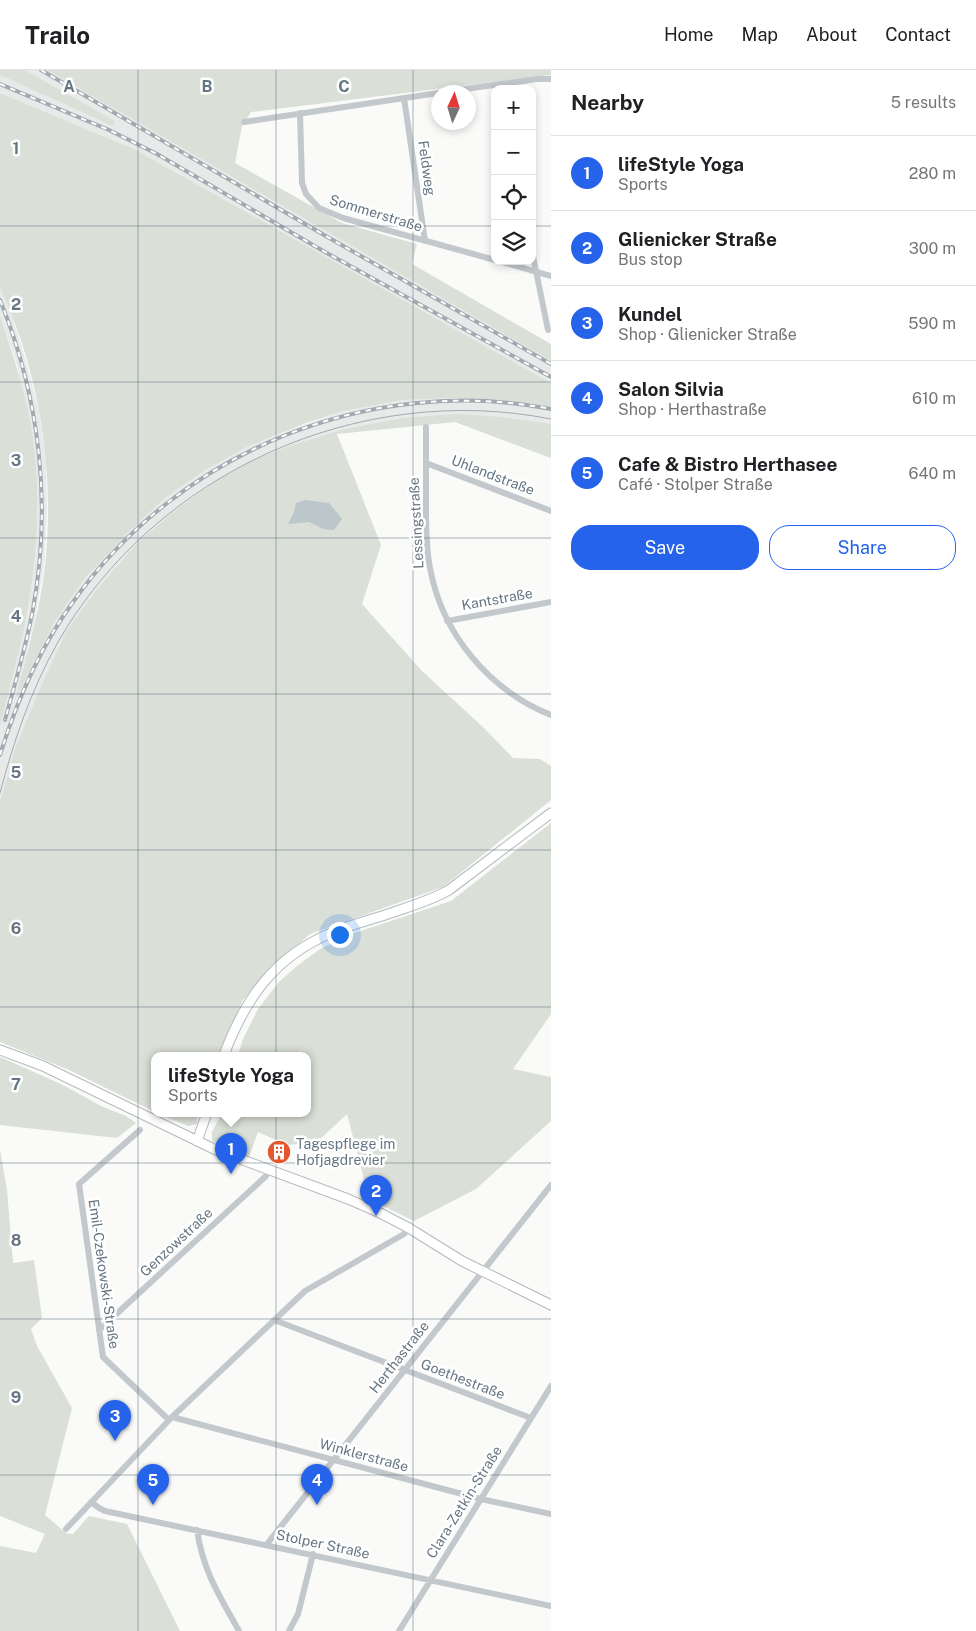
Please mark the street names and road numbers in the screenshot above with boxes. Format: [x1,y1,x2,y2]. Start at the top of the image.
street label: Feldweg [415,139,439,197]
street label: Sommerstraße [328,191,424,235]
street label: Uhlandstraße [449,452,537,498]
street label: Lessingstraße [406,477,426,569]
street label: Kantstraße [460,585,534,613]
street label: Emil-Czekowski-Straße [86,1198,122,1350]
street label: Genzowstraße [137,1204,216,1280]
street label: Herthastraße [366,1318,432,1396]
street label: Goethestraße [419,1356,507,1402]
street label: Winklerstraße [318,1435,410,1475]
street label: Clara-Zetkin-Straße [423,1443,505,1561]
street label: Stolper Straße [275,1526,371,1562]

